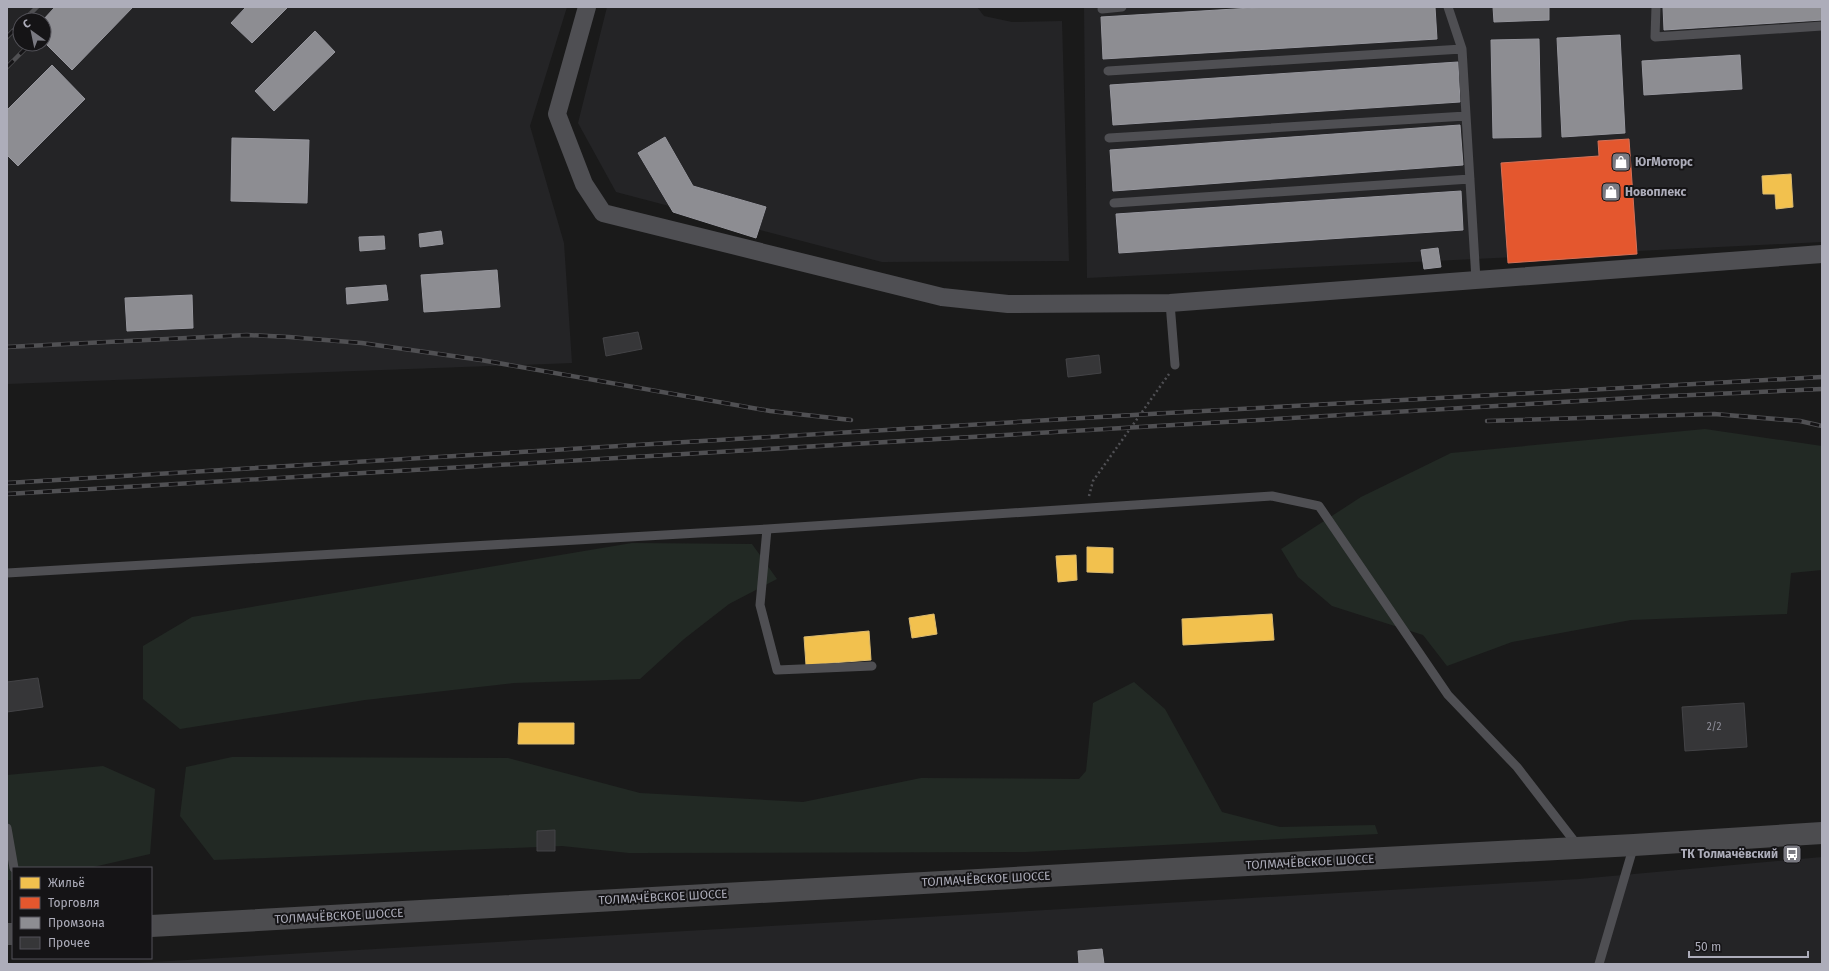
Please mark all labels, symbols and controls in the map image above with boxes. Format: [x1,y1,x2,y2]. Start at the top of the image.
north arrow [12,12,52,52]
text: С [21,16,34,31]
shop icon: ЮгМоторс [1610,151,1632,173]
place label: ЮгМоторс [1635,155,1693,169]
shop icon: Новоплекс [1600,181,1622,203]
place label: Новоплекс [1625,185,1686,199]
house number: 2/2 [1707,721,1721,733]
bus stop icon: ТК Толмачёвский [1781,843,1803,865]
place label: ТК Толмачёвский [1681,847,1778,861]
street label: ТОЛМАЧЁВСКОЕ ШОССЕ [1245,851,1375,872]
legend [12,867,152,959]
street label: ТОЛМАЧЁВСКОЕ ШОССЕ [921,868,1051,889]
text: Жильё [48,876,85,890]
street label: ТОЛМАЧЁВСКОЕ ШОССЕ [598,886,728,907]
text: Торговля [48,896,100,910]
street label: ТОЛМАЧЁВСКОЕ ШОССЕ [274,905,404,926]
text: Промзона [48,916,105,930]
scale bar [1689,933,1808,959]
text: Прочее [48,936,90,950]
text: 50 m [1695,940,1721,954]

